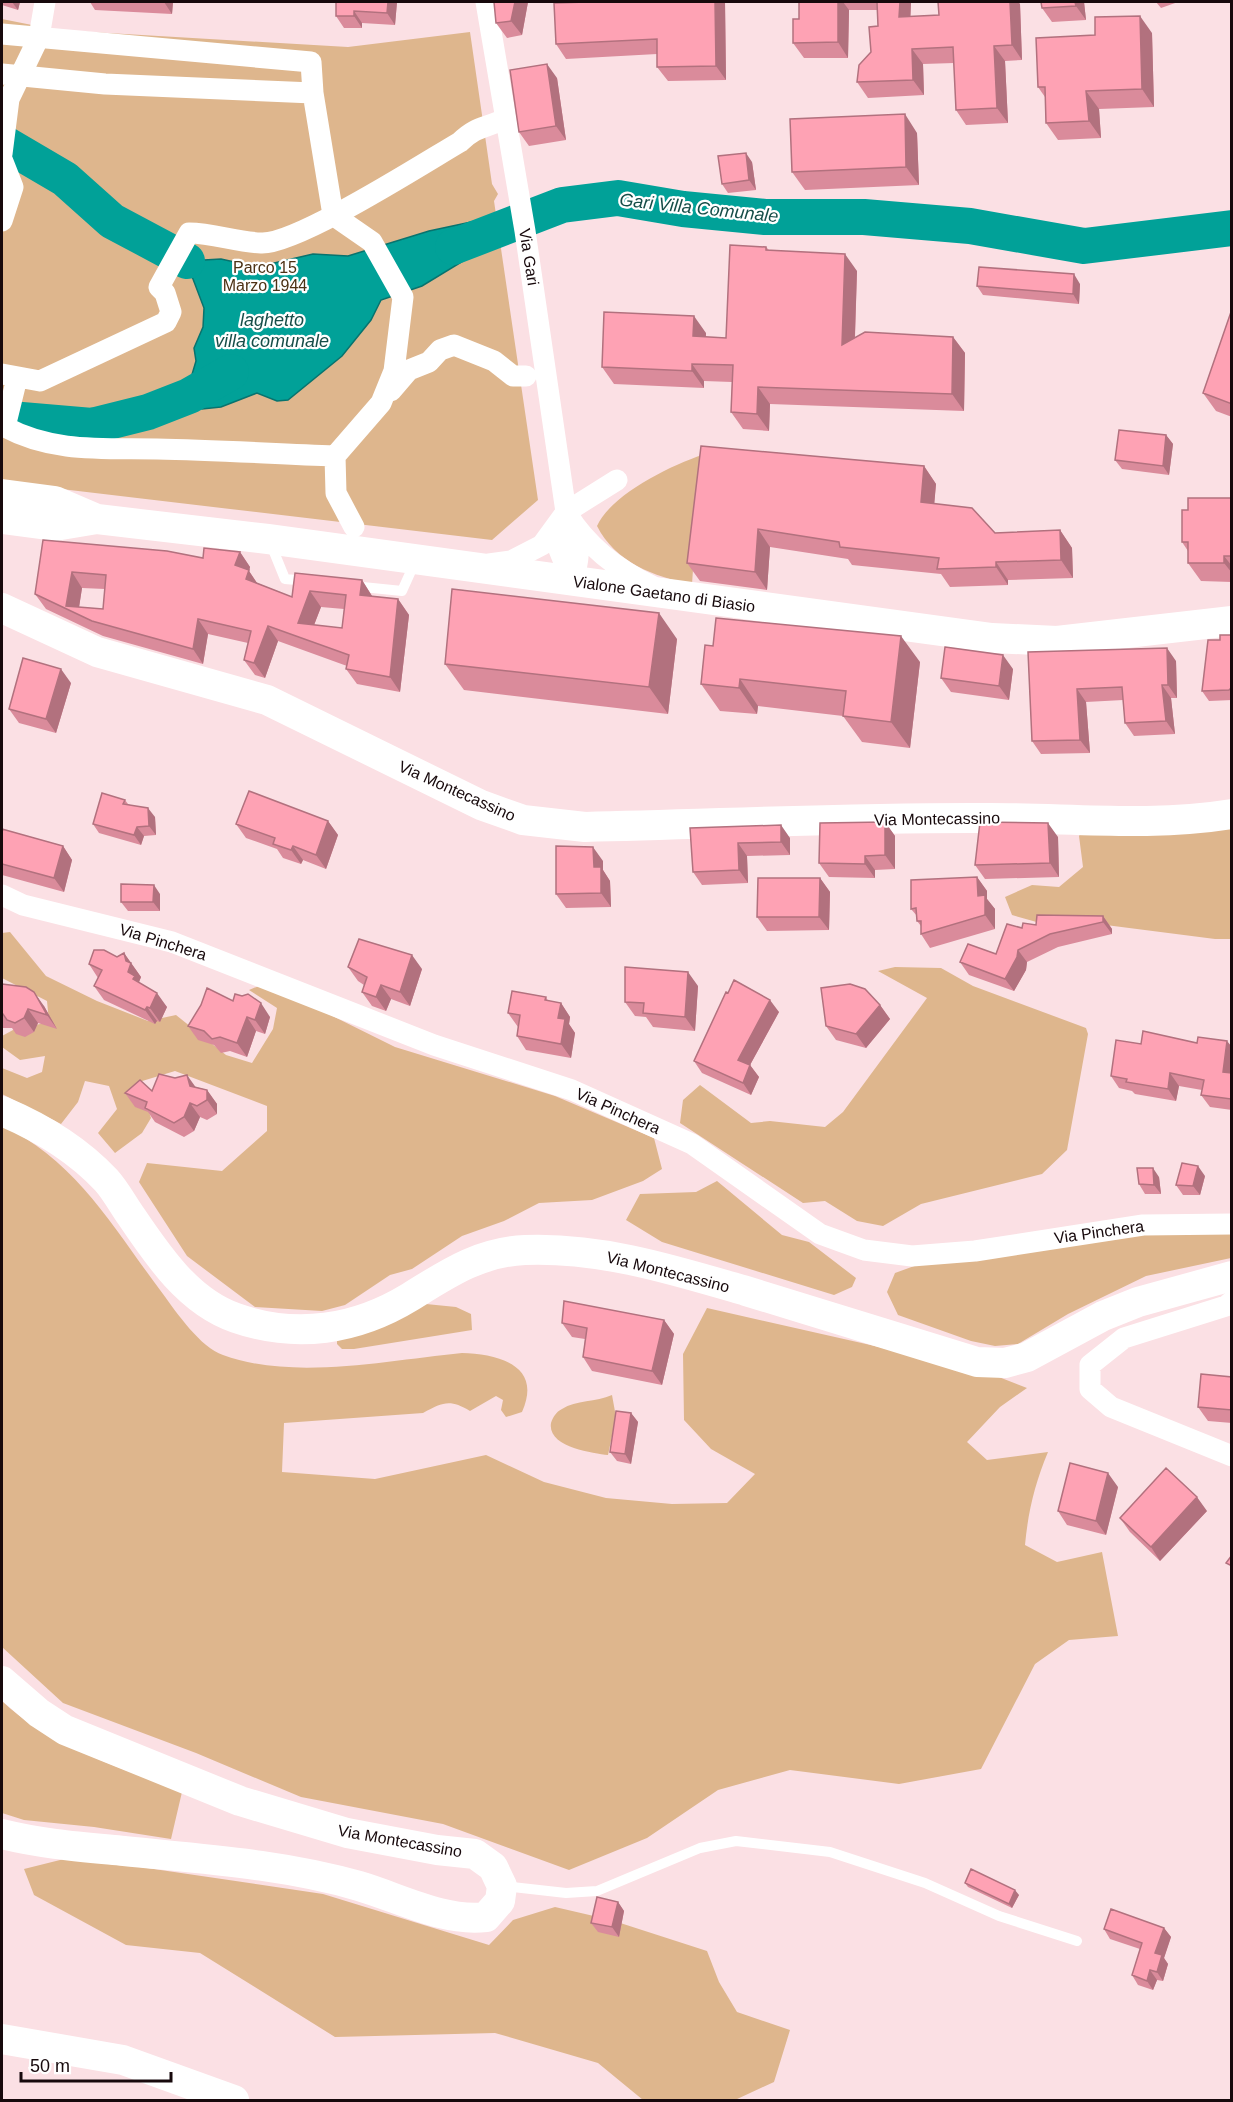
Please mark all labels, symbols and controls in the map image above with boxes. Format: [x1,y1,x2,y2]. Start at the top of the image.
water label: Gari Villa Comunale [619,190,779,226]
street label: Via Gari [516,227,542,287]
park label: Parco 15 Marzo 1944 [223,259,307,294]
water label: laghetto villa comunale [215,310,329,351]
street label: Vialone Gaetano di Biasio [572,573,756,615]
street label: Via Montecassino [396,758,518,824]
street label: Via Montecassino [874,809,1000,829]
street label: Via Pinchera [117,921,209,963]
street label: Via Pinchera [573,1085,663,1137]
street label: Via Pinchera [1053,1217,1145,1247]
street label: Via Montecassino [605,1249,731,1296]
street label: Via Montecassino [336,1822,464,1860]
scale bar [21,2045,171,2083]
text: 50 m [30,2056,70,2076]

